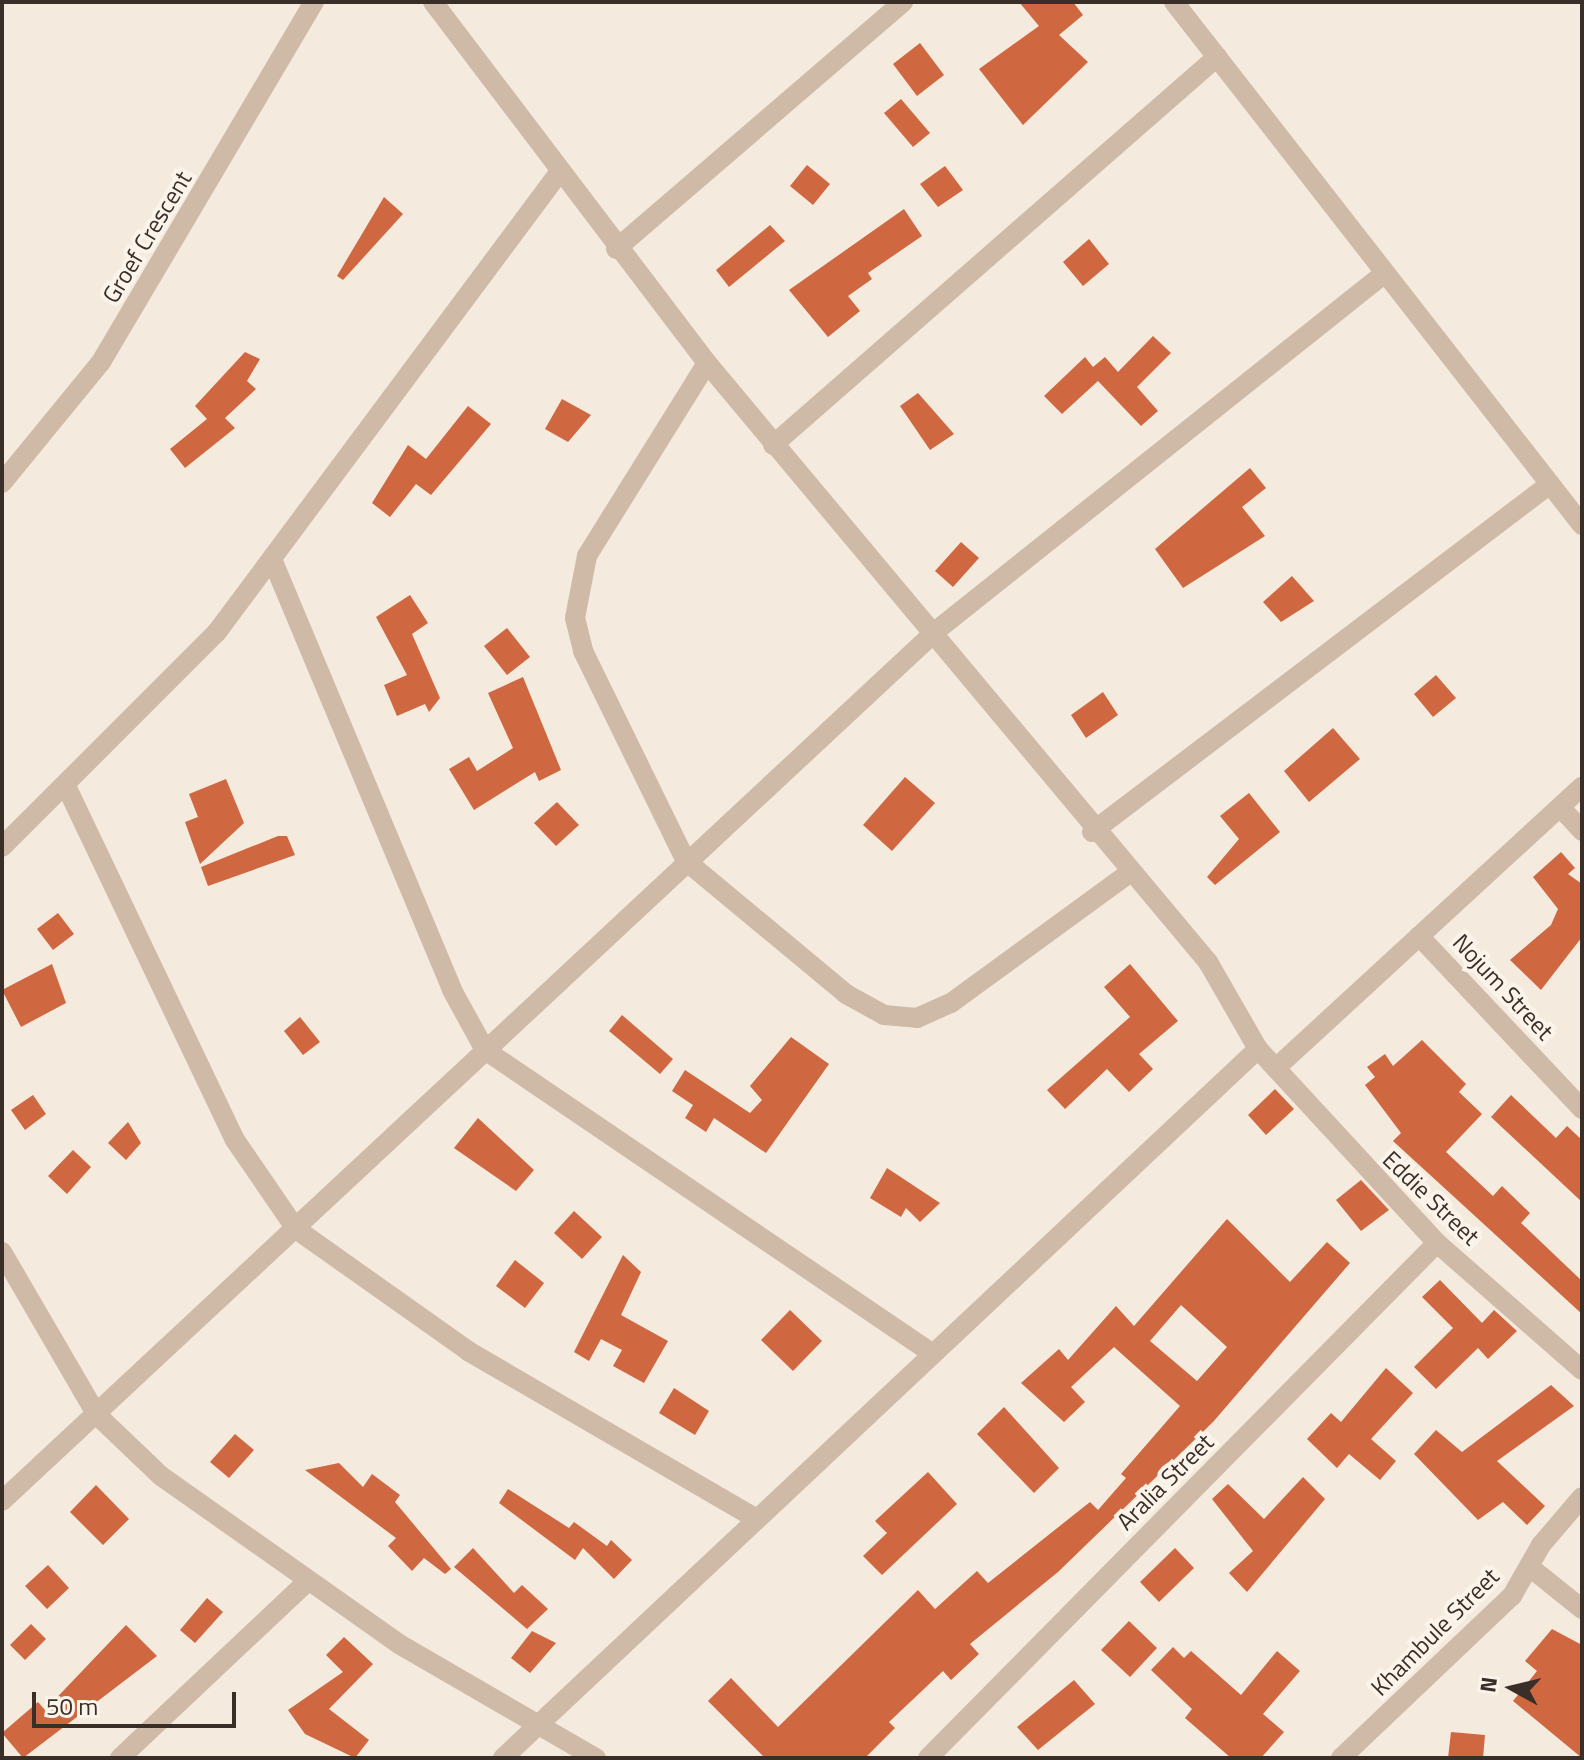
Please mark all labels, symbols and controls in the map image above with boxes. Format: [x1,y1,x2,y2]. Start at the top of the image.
street label: Groef Crescent [96,166,198,308]
street label: Nojum Street [1447,928,1559,1046]
street label: Eddie Street [1377,1145,1485,1251]
street label: Aralia Street [1111,1428,1219,1536]
street label: Khambule Street [1365,1562,1505,1702]
north arrow [1472,1648,1552,1728]
text: N [1470,1675,1506,1695]
scale bar [36,1676,240,1726]
text: 50 m [46,1688,98,1724]

